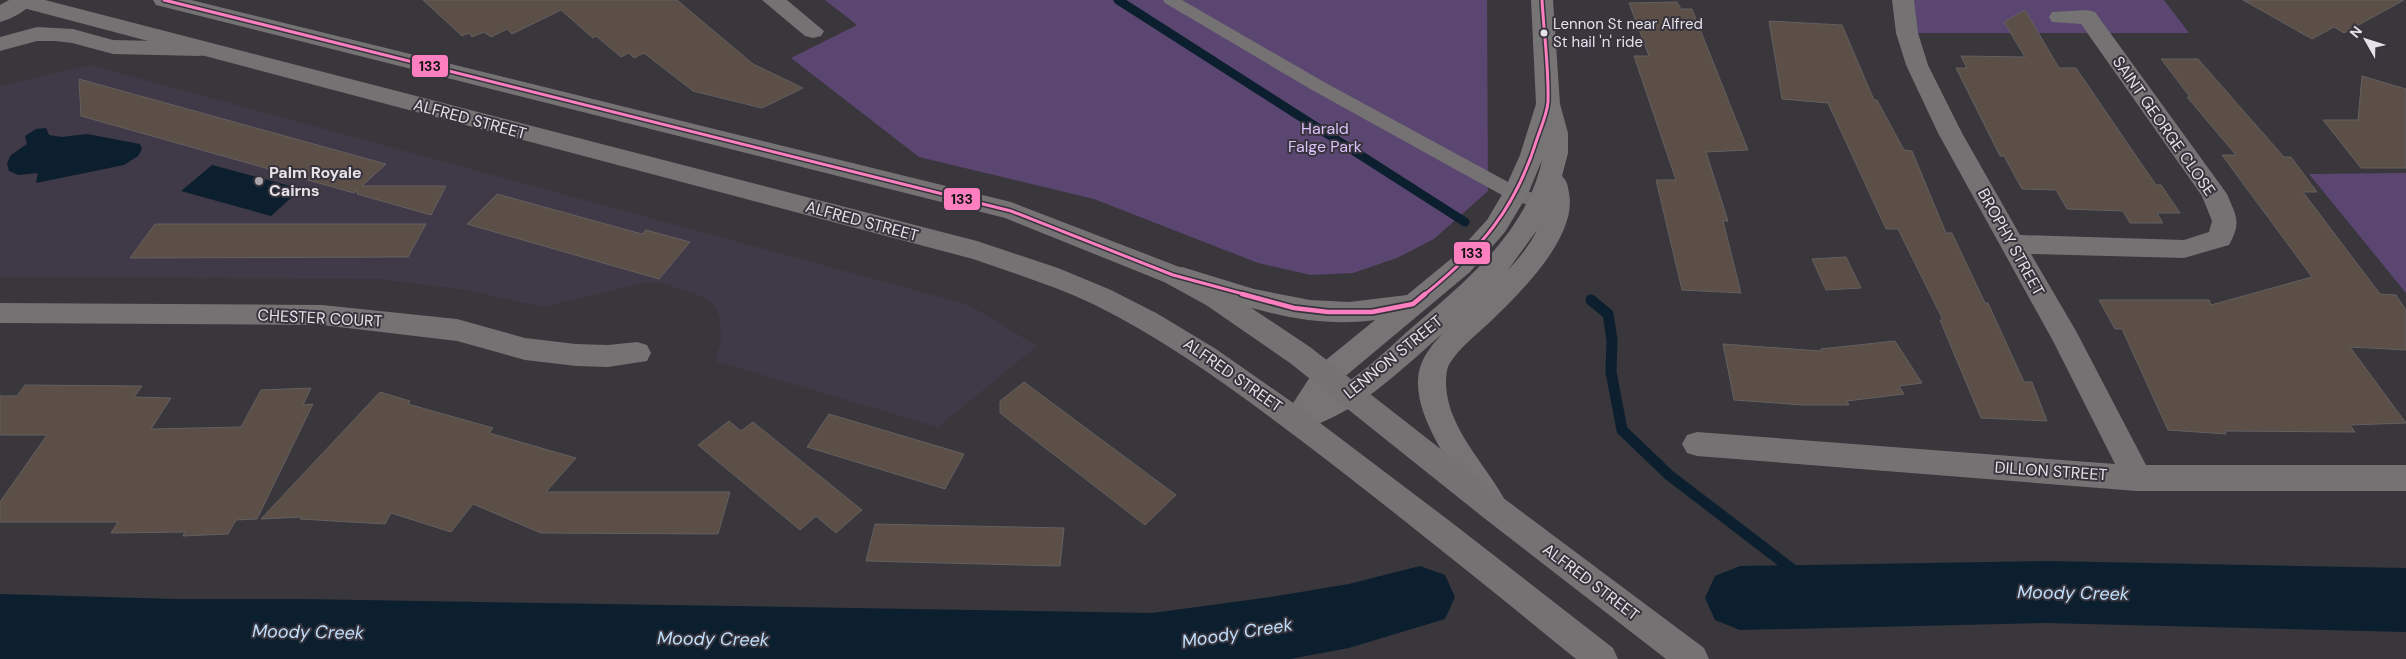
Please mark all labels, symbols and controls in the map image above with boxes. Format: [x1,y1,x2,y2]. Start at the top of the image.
place label: Lennon St near Alfred St hail 'n' ride [1553,14,1703,52]
north arrow [2341,15,2391,65]
text: N [2346,22,2366,41]
marker: Lennon St near Alfred St hail 'n' ride [1539,28,1549,38]
street label: SAINT GEORGE CLOSE [2108,52,2220,200]
line badge: 133 [411,54,449,78]
text: 133 [419,57,441,75]
street label: ALFRED STREET [411,94,529,144]
park label: Harald Falge Park [1288,118,1362,157]
place label: Palm Royale Cairns [269,162,362,201]
marker: Palm Royale Cairns [253,175,265,187]
street label: BROPHY STREET [1973,185,2049,299]
line badge: 133 [943,187,981,211]
text: 133 [951,190,973,208]
street label: ALFRED STREET [803,196,921,246]
line badge: 133 [1453,241,1491,265]
text: 133 [1461,244,1483,262]
street label: CHESTER COURT [257,304,383,332]
street label: LENNON STREET [1339,310,1447,403]
street label: ALFRED STREET [1179,333,1287,417]
street label: DILLON STREET [1994,457,2108,485]
street label: ALFRED STREET [1538,539,1644,625]
water label: Moody Creek [2017,580,2130,606]
water label: Moody Creek [1180,612,1295,654]
water label: Moody Creek [252,619,365,645]
water label: Moody Creek [657,626,770,652]

